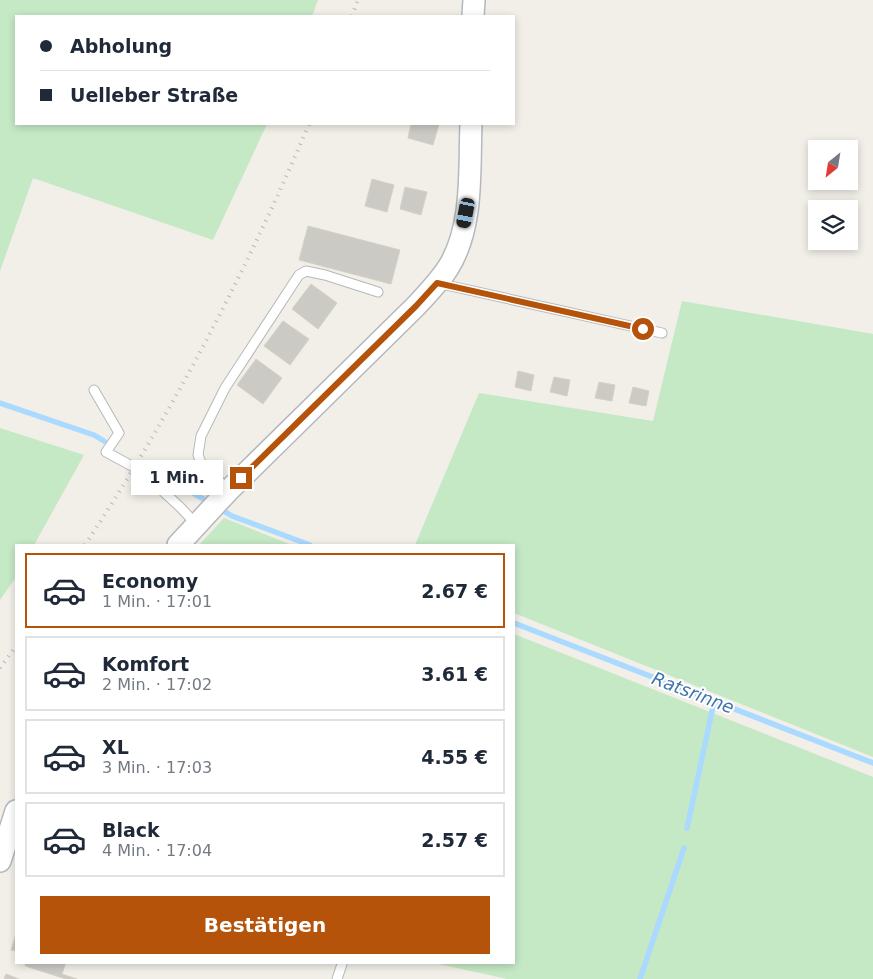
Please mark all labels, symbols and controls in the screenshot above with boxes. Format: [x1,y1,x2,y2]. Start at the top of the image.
text: Abholung [70,35,172,57]
text: Uelleber Straße [70,84,238,106]
north arrow [808,140,858,190]
map controls [808,140,858,250]
car [455,197,476,229]
button: layers [808,200,858,250]
route start [632,318,654,340]
callout: 1 Min. [131,460,224,496]
route end [230,467,252,489]
text: 1 Min. [149,468,205,487]
icon: car [42,568,87,613]
text: Economy [102,570,198,592]
text: 2.67 € [421,580,488,602]
text: 1 Min. · 17:01 [102,592,212,611]
icon: car [42,651,87,696]
text: Komfort [102,653,189,675]
text: 3.61 € [421,663,488,685]
water label: Ratsrinne [649,667,737,718]
text: 2 Min. · 17:02 [102,675,212,694]
icon: car [42,734,87,779]
text: XL [102,736,129,758]
text: 4.55 € [421,746,488,768]
text: 3 Min. · 17:03 [102,758,212,777]
icon: car [42,817,87,862]
text: Black [102,819,160,841]
text: 2.57 € [421,829,488,851]
text: 4 Min. · 17:04 [102,841,212,860]
button: Bestätigen [40,896,490,954]

